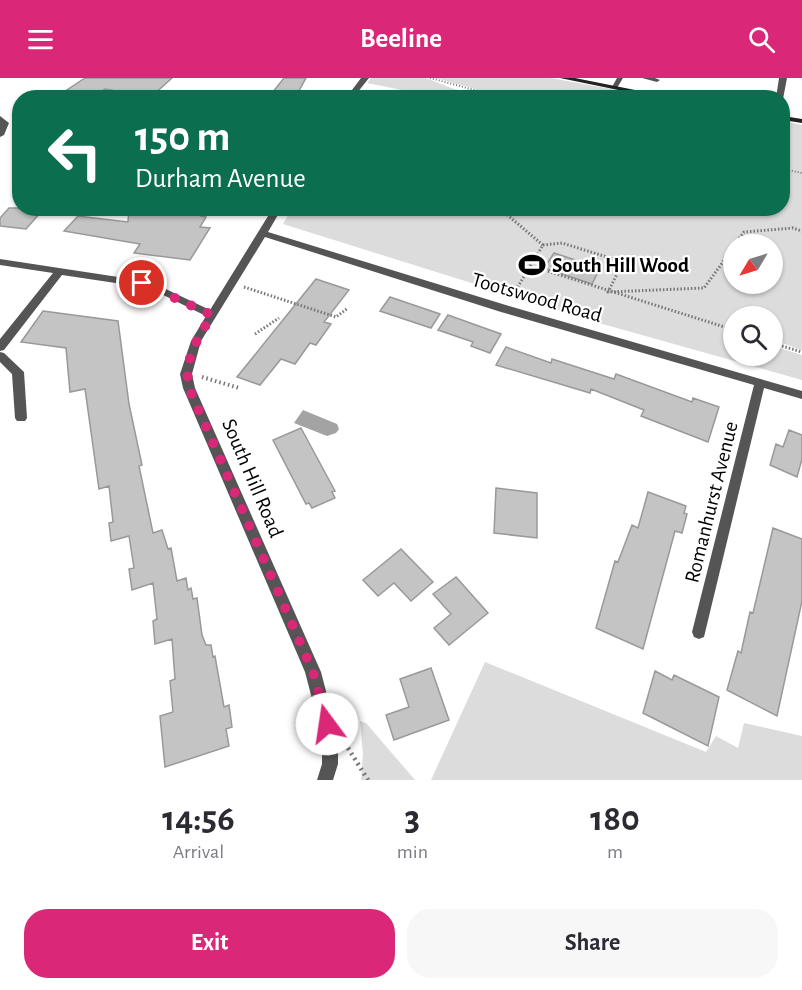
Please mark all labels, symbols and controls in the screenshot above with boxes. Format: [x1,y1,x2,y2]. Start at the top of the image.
icon: menu [24,23,57,56]
icon: search [745,23,778,56]
text: Beeline [360,25,442,52]
icon: left [36,114,114,192]
text: 150 m [135,116,230,158]
text: Durham Avenue [135,165,306,192]
north arrow [723,234,783,294]
map controls [723,234,783,366]
sports icon: South Hill Wood [517,250,547,280]
place label: South Hill Wood [552,255,689,276]
pin [116,257,167,308]
icon: arrive [125,266,158,299]
street label: Tootswood Road [469,269,605,326]
button: search [723,306,783,366]
street label: South Hill Road [218,416,287,541]
street label: Romanhurst Avenue [681,419,742,585]
position arrow [295,692,359,756]
text: 14:56 [162,801,235,837]
text: 3 [405,801,420,837]
text: 180 [590,801,640,837]
text: Arrival [173,842,224,862]
text: min [397,842,428,862]
text: m [607,842,623,862]
button: Exit [24,909,395,978]
button: Share [407,909,778,978]

